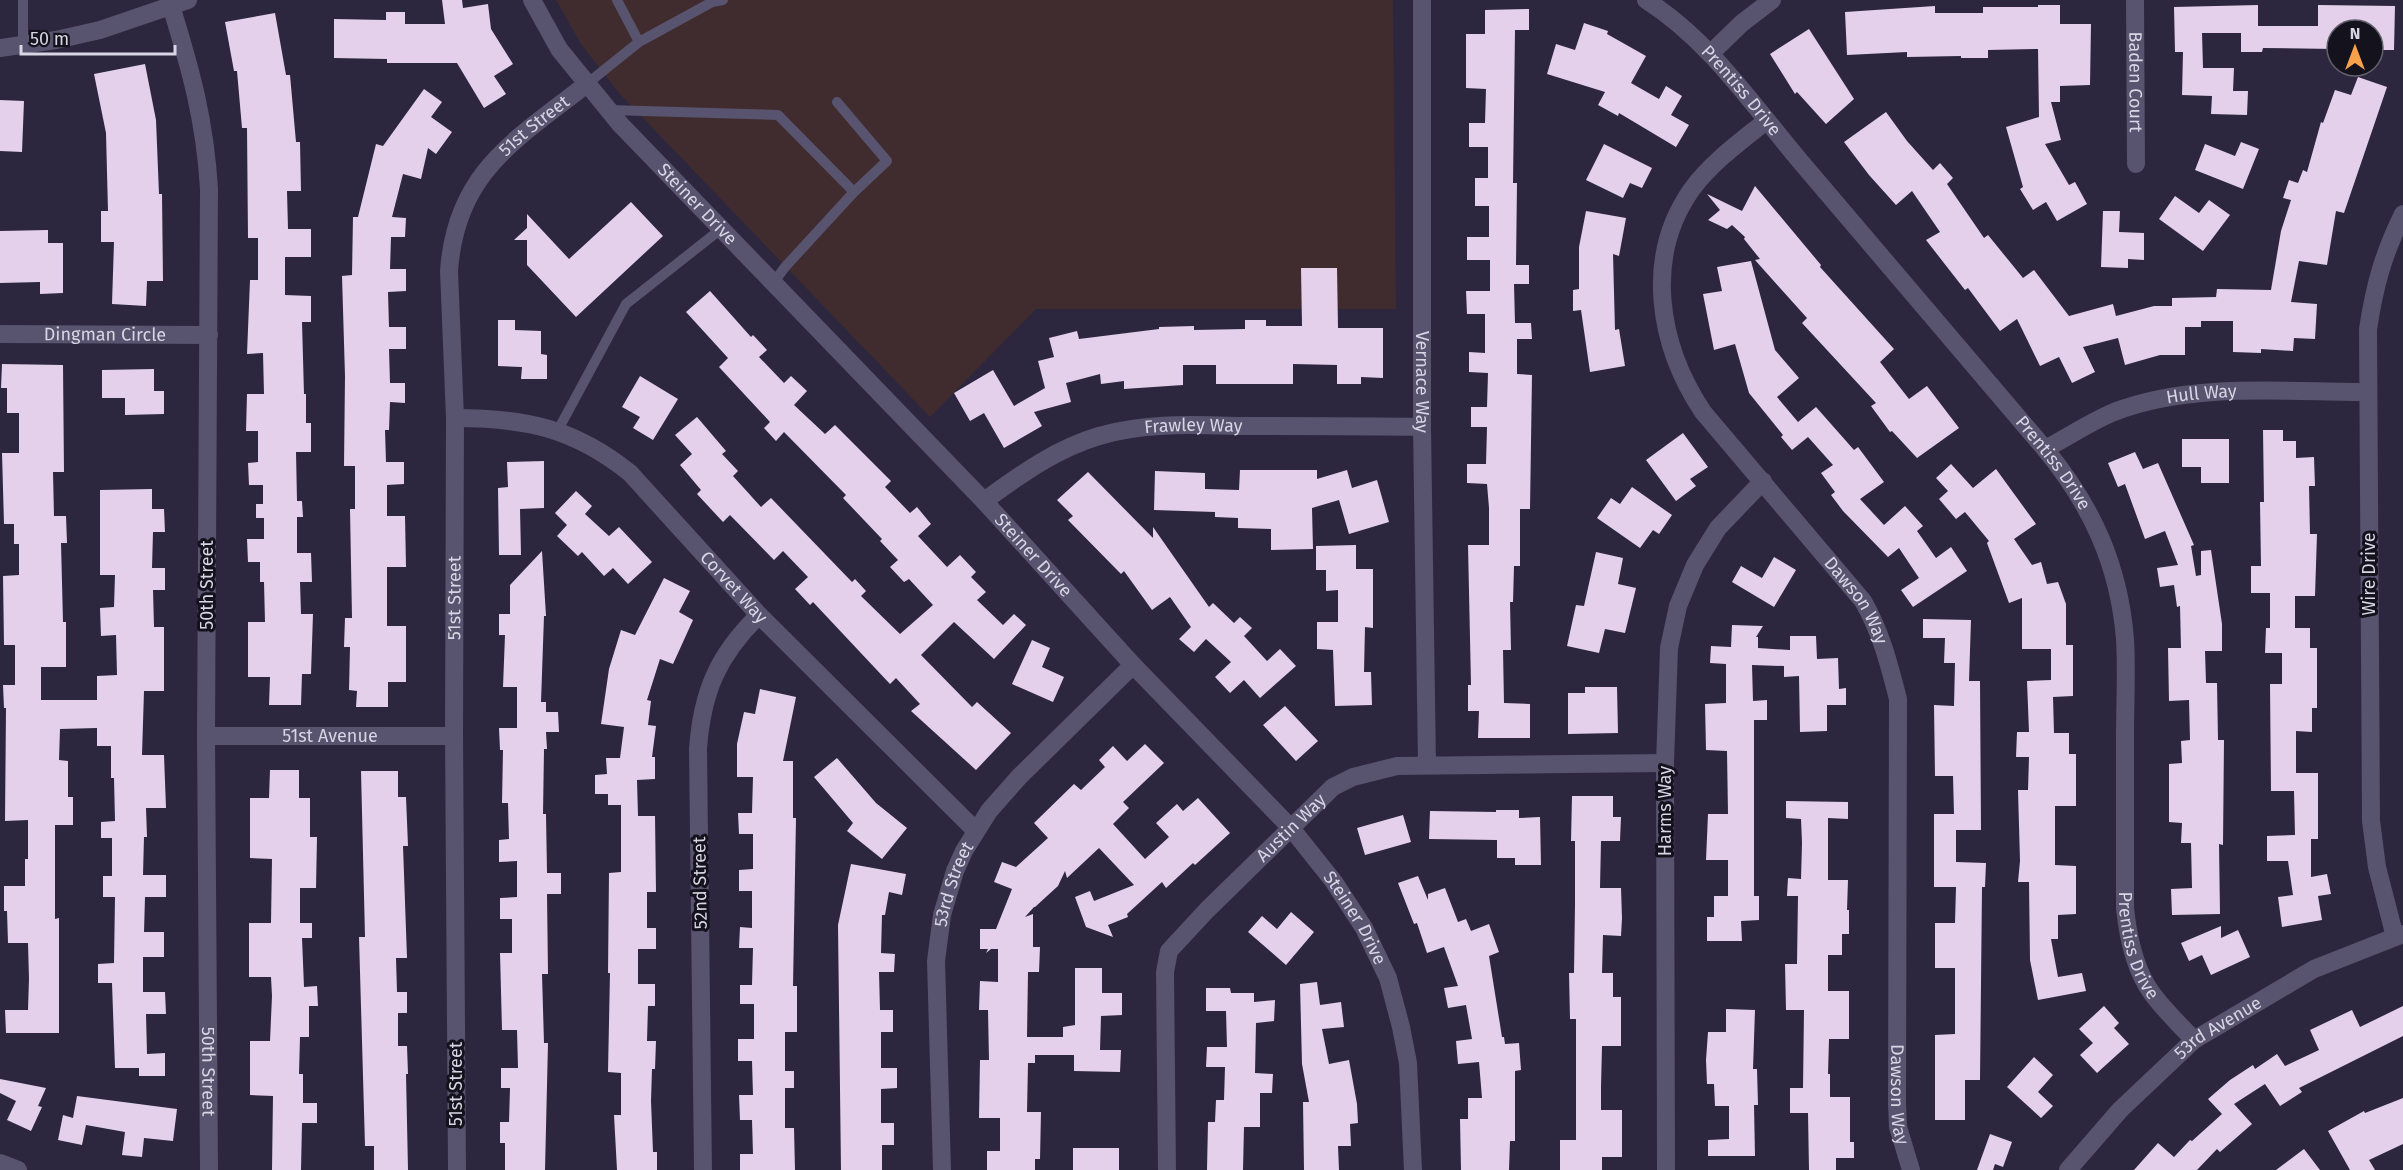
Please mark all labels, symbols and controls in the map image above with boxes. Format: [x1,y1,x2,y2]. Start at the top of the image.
scale bar [21,18,176,56]
north arrow [2325,18,2385,78]
text: N [2350,24,2360,43]
text: 50 m [30,28,69,50]
street label: Baden Court [2124,32,2147,133]
street label: Prentiss Drive [1697,40,1786,140]
street label: 51st Street [494,90,574,161]
street label: Steiner Drive [653,159,742,250]
street label: Dingman Circle [44,323,166,346]
street label: Vernace Way [1411,331,1433,433]
street label: Hull Way [2164,380,2237,408]
street label: Prentiss Drive [2011,411,2096,514]
street label: Frawley Way [1143,414,1243,438]
street label: Steiner Drive [990,509,1077,602]
street label: Wire Drive [2358,532,2380,616]
street label: 50th Street [196,540,218,630]
street label: Corvet Way [695,547,772,628]
street label: Dawson Way [1819,552,1893,647]
street label: 51st Street [443,555,466,640]
street label: 51st Avenue [282,725,378,747]
street label: Harms Way [1654,766,1676,856]
street label: Austin Way [1252,789,1331,867]
street label: 52nd Street [688,836,712,930]
street label: 53rd Street [930,837,978,928]
street label: Steiner Drive [1319,867,1391,968]
street label: Prentiss Drive [2114,891,2164,1004]
street label: 53rd Avenue [2170,992,2265,1064]
street label: 50th Street [197,1027,220,1117]
street label: 51st Street [445,1041,467,1126]
street label: Dawson Way [1886,1044,1914,1148]

